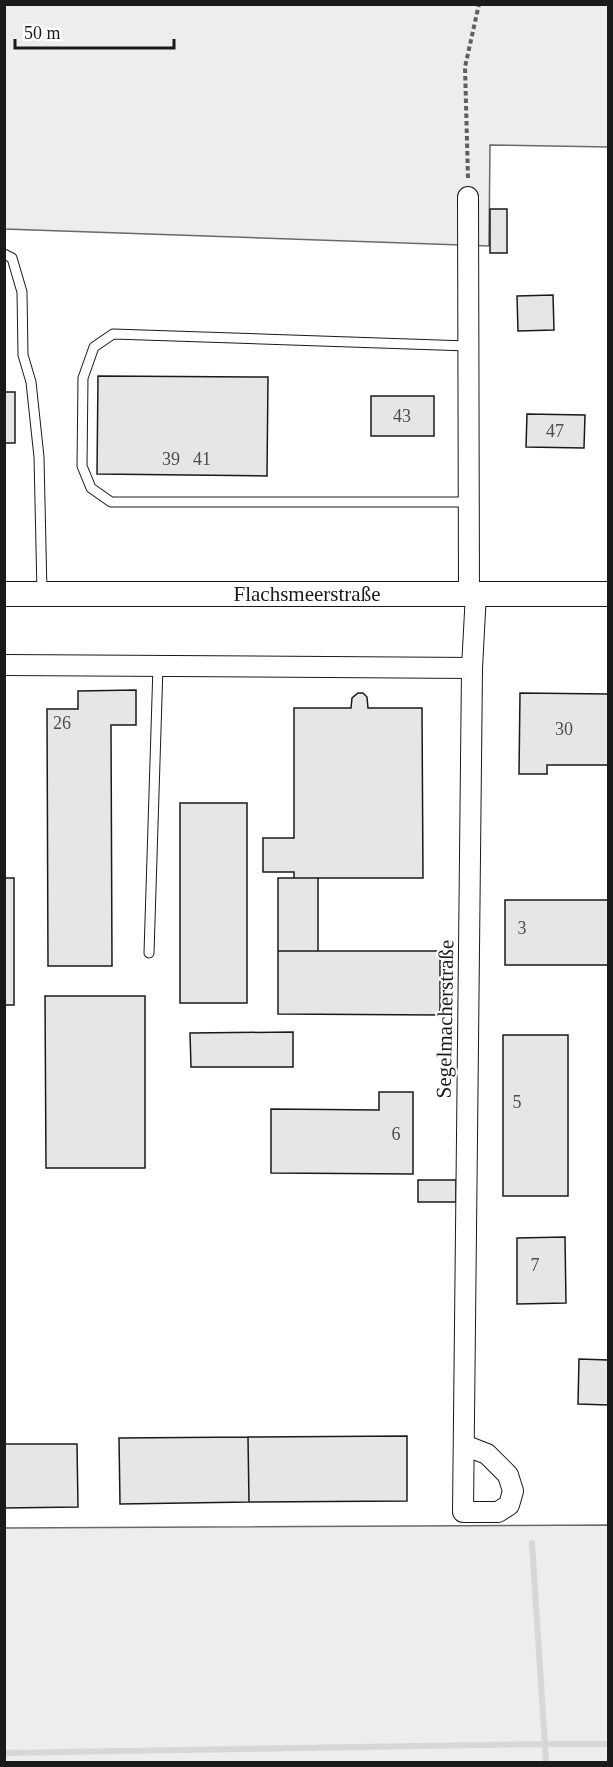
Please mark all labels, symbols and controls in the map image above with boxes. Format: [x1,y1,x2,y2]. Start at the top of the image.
scale bar [15,12,174,50]
text: 50 m [24,23,61,43]
house number: 43 [393,406,411,426]
house number: 47 [546,421,564,441]
house number: 39 [162,449,180,469]
house number: 41 [193,449,211,469]
street label: Flachsmeerstraße [234,582,380,606]
house number: 26 [53,713,71,733]
house number: 30 [555,719,573,739]
house number: 3 [518,918,527,938]
street label: Segelmacherstraße [432,940,458,1098]
house number: 5 [513,1092,522,1112]
house number: 6 [392,1124,401,1144]
house number: 7 [531,1255,540,1275]

